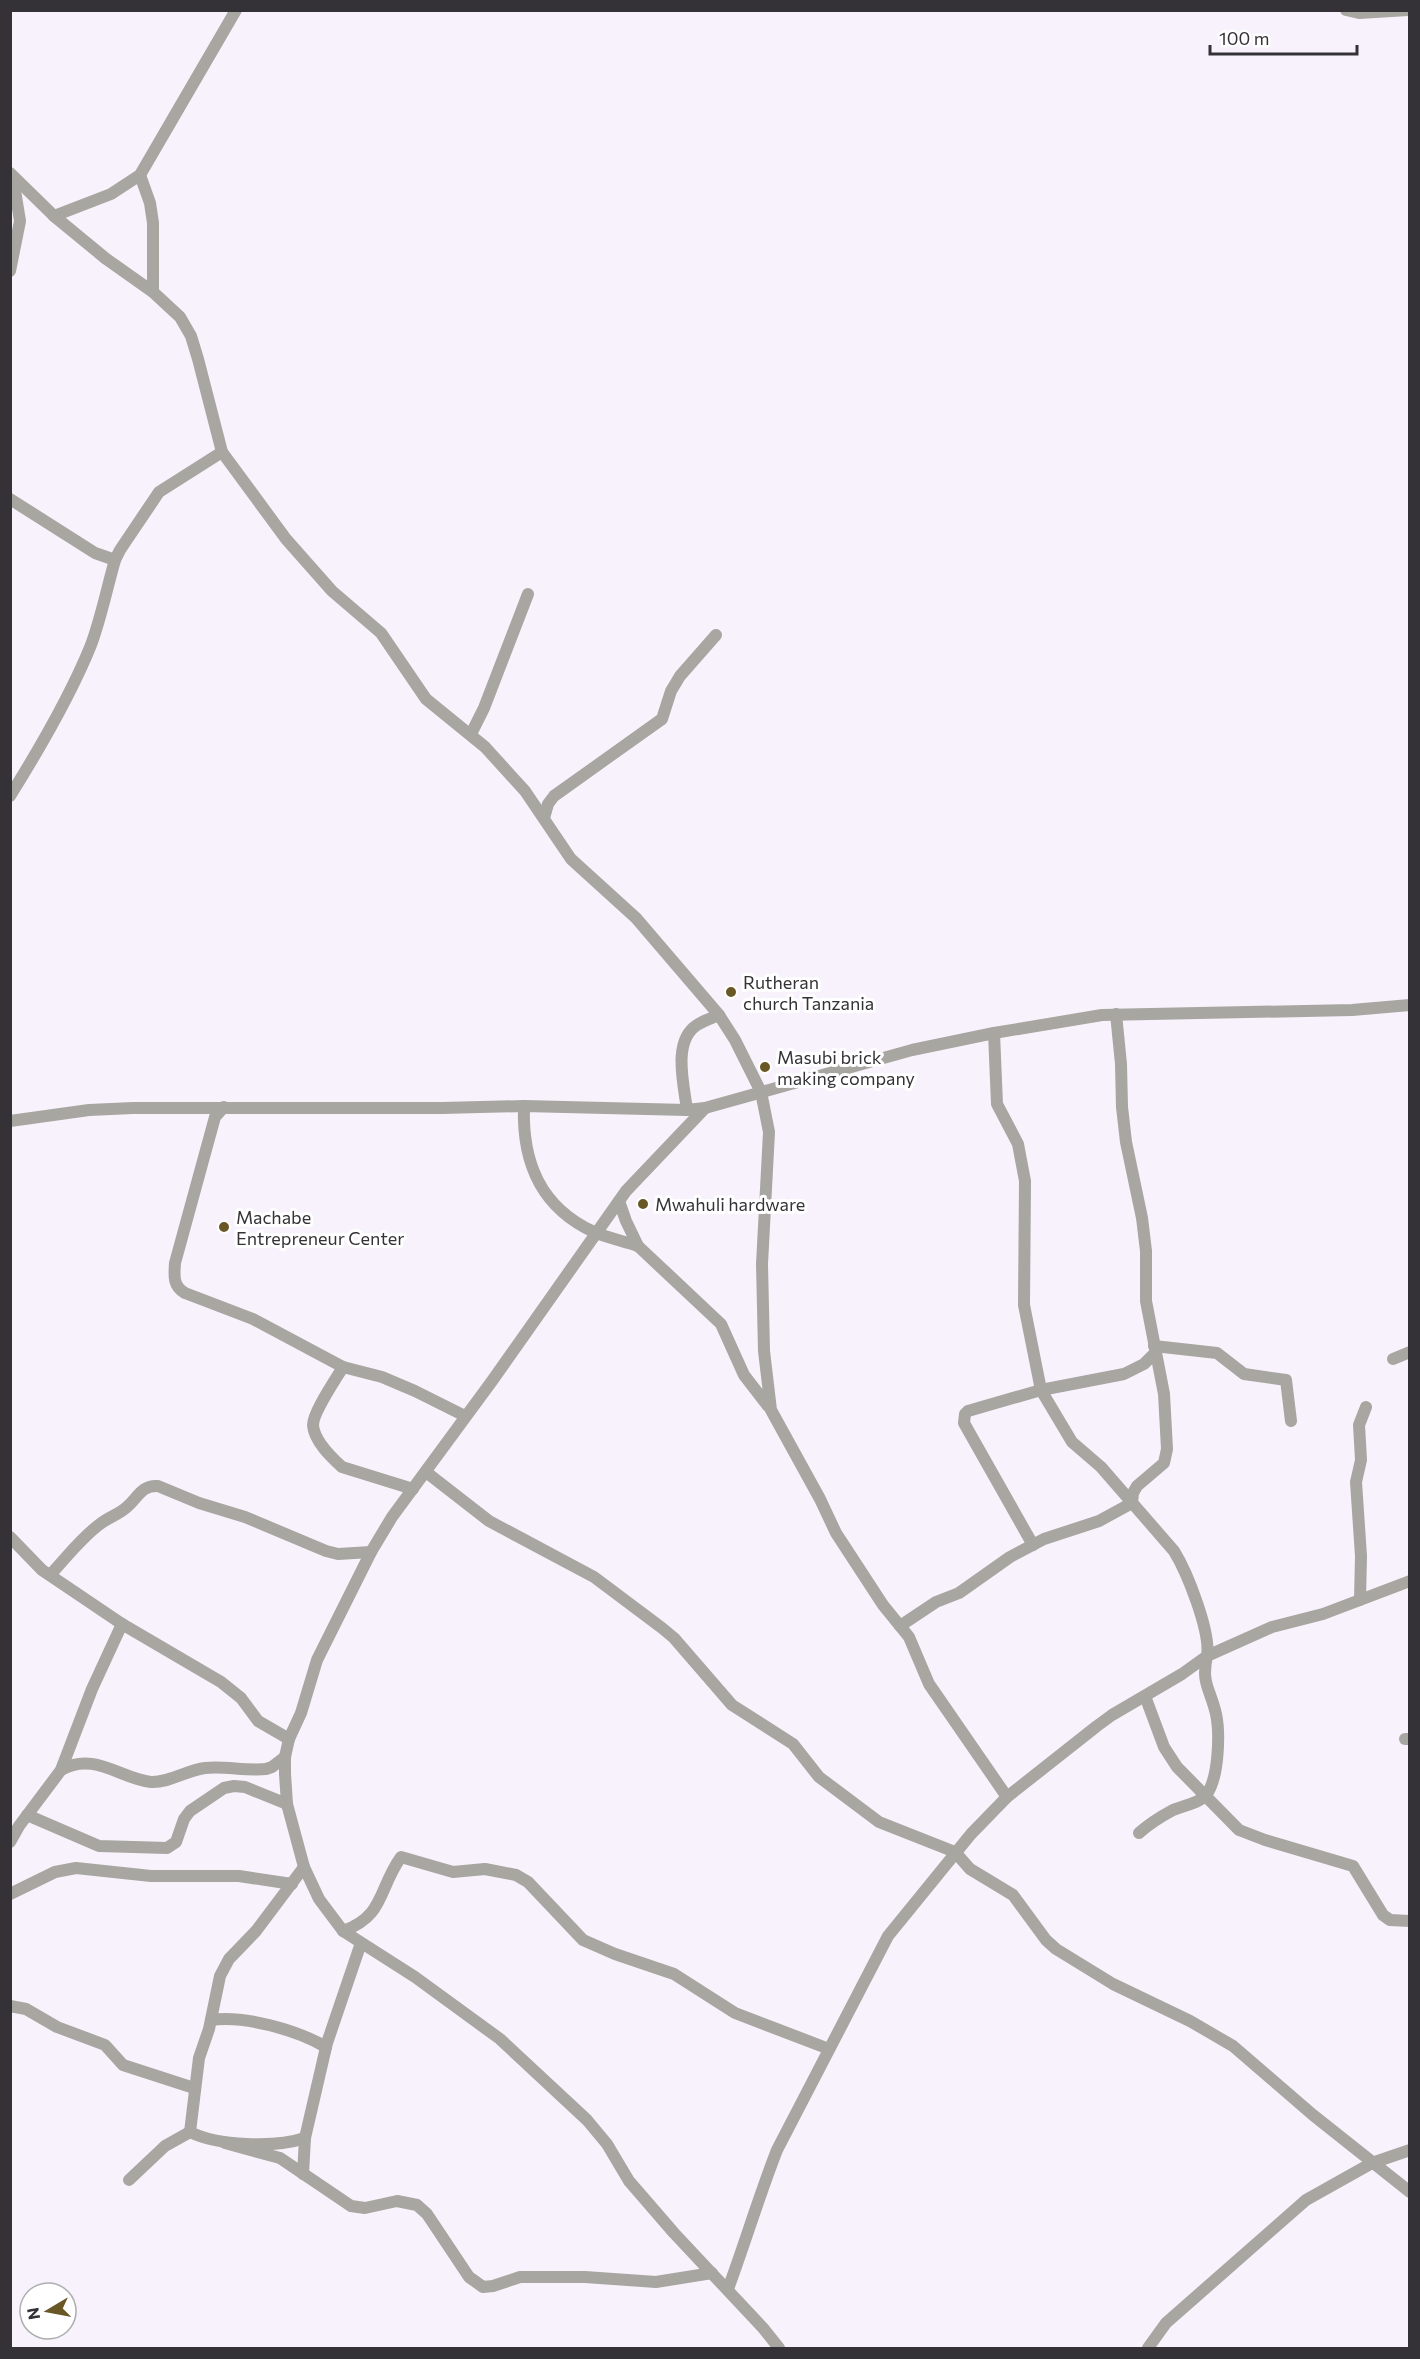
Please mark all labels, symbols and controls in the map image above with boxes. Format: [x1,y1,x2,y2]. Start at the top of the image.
scale bar [1210,18,1357,56]
text: 100 m [1219,27,1269,49]
place label: Rutheran church Tanzania [743,971,874,1014]
marker: Rutheran church Tanzania [724,985,738,999]
place label: Masubi brick making company [777,1046,915,1089]
marker: Masubi brick making company [758,1060,772,1074]
place label: Mwahuli hardware [655,1193,805,1215]
marker: Mwahuli hardware [636,1197,650,1211]
place label: Machabe Entrepreneur Center [236,1206,404,1249]
marker: Machabe Entrepreneur Center [217,1220,231,1234]
north arrow [18,2281,78,2341]
text: N [22,2306,43,2321]

